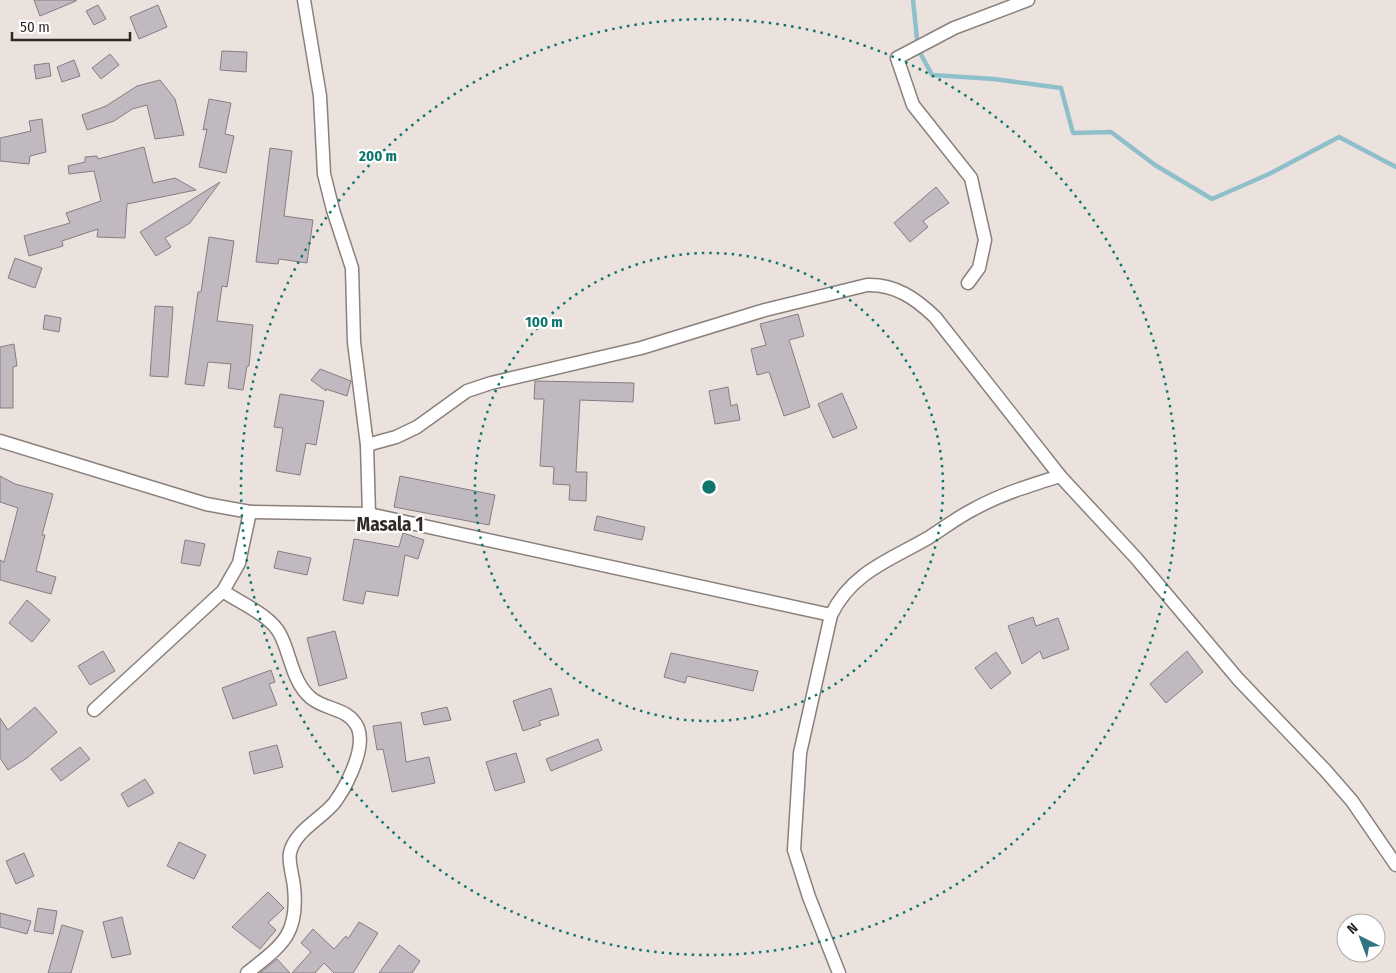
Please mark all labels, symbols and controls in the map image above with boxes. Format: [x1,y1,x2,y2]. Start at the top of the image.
scale bar [12,10,130,42]
text: 50 m [20,18,50,36]
text: 200 m [358,147,397,165]
text: 100 m [525,313,563,331]
centre of rings [700,478,718,496]
district label: Masala 1 [356,513,424,536]
north arrow [1336,913,1386,963]
text: N [1344,920,1361,938]

